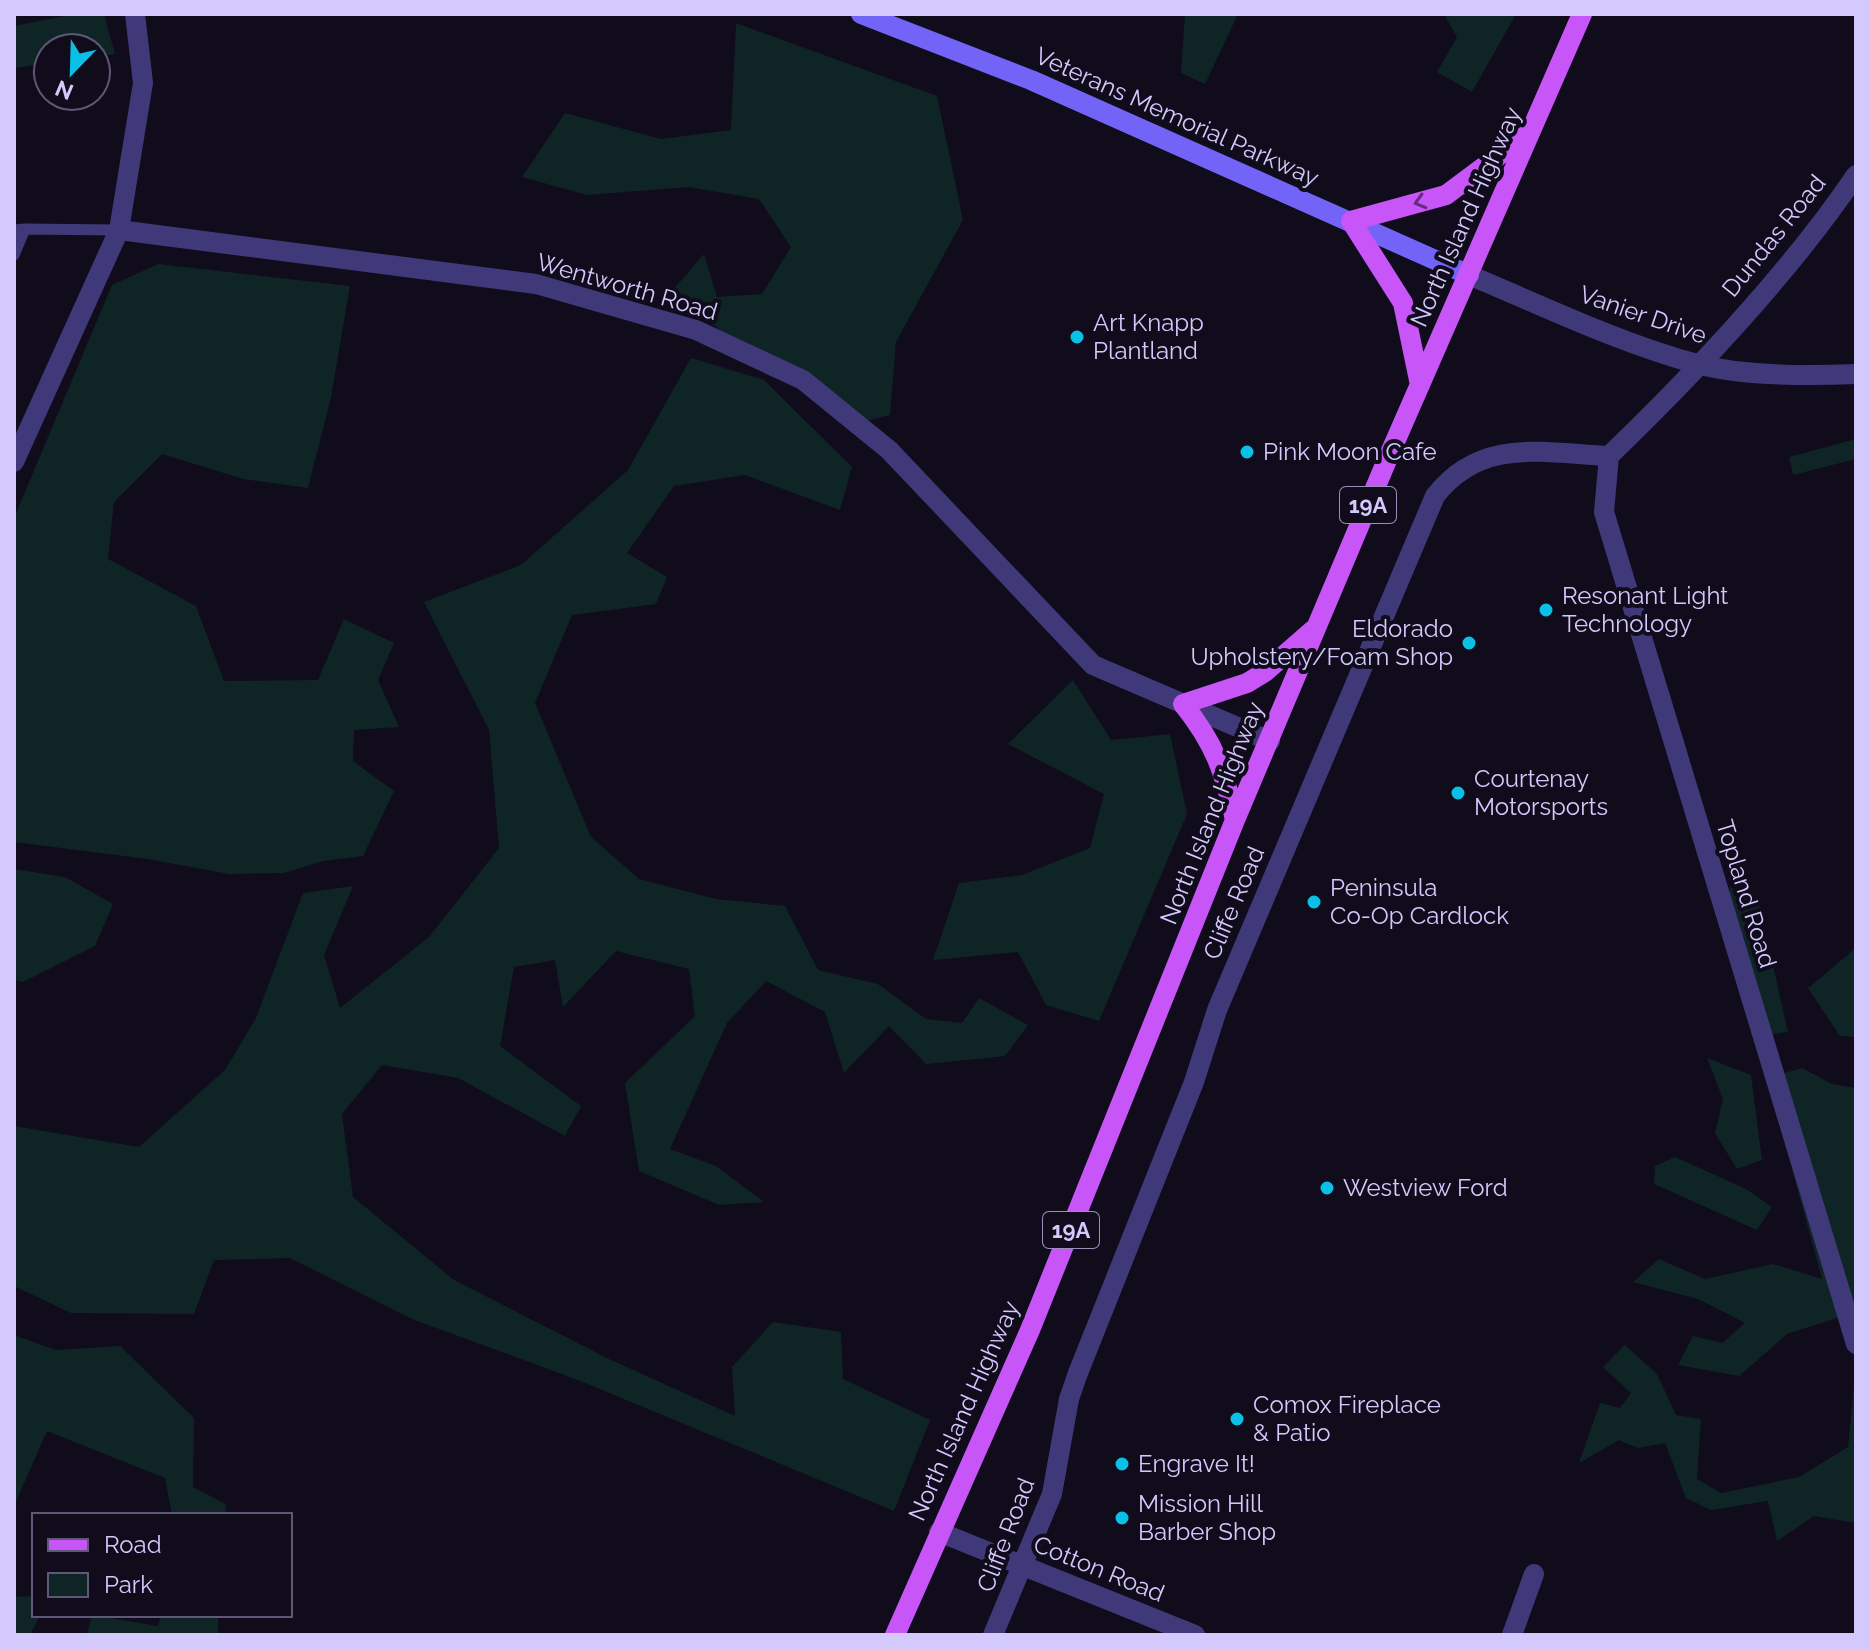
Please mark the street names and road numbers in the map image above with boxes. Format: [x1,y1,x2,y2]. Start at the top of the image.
street label: Veterans Memorial Parkway [1031,41,1324,192]
street label: North Island Highway [1404,102,1527,331]
street label: Dundas Road [1716,169,1832,303]
street label: Wentworth Road [533,247,721,326]
street label: Vanier Drive [1576,279,1711,350]
road number: 19A [1340,487,1396,523]
street label: North Island Highway [1154,697,1269,928]
street label: Topland Road [1710,816,1783,971]
street label: Cliffe Road [1197,842,1270,964]
road number: 19A [1043,1212,1099,1248]
street label: North Island Highway [902,1296,1025,1525]
street label: Cliffe Road [971,1474,1040,1596]
street label: Cotton Road [1030,1529,1169,1608]

